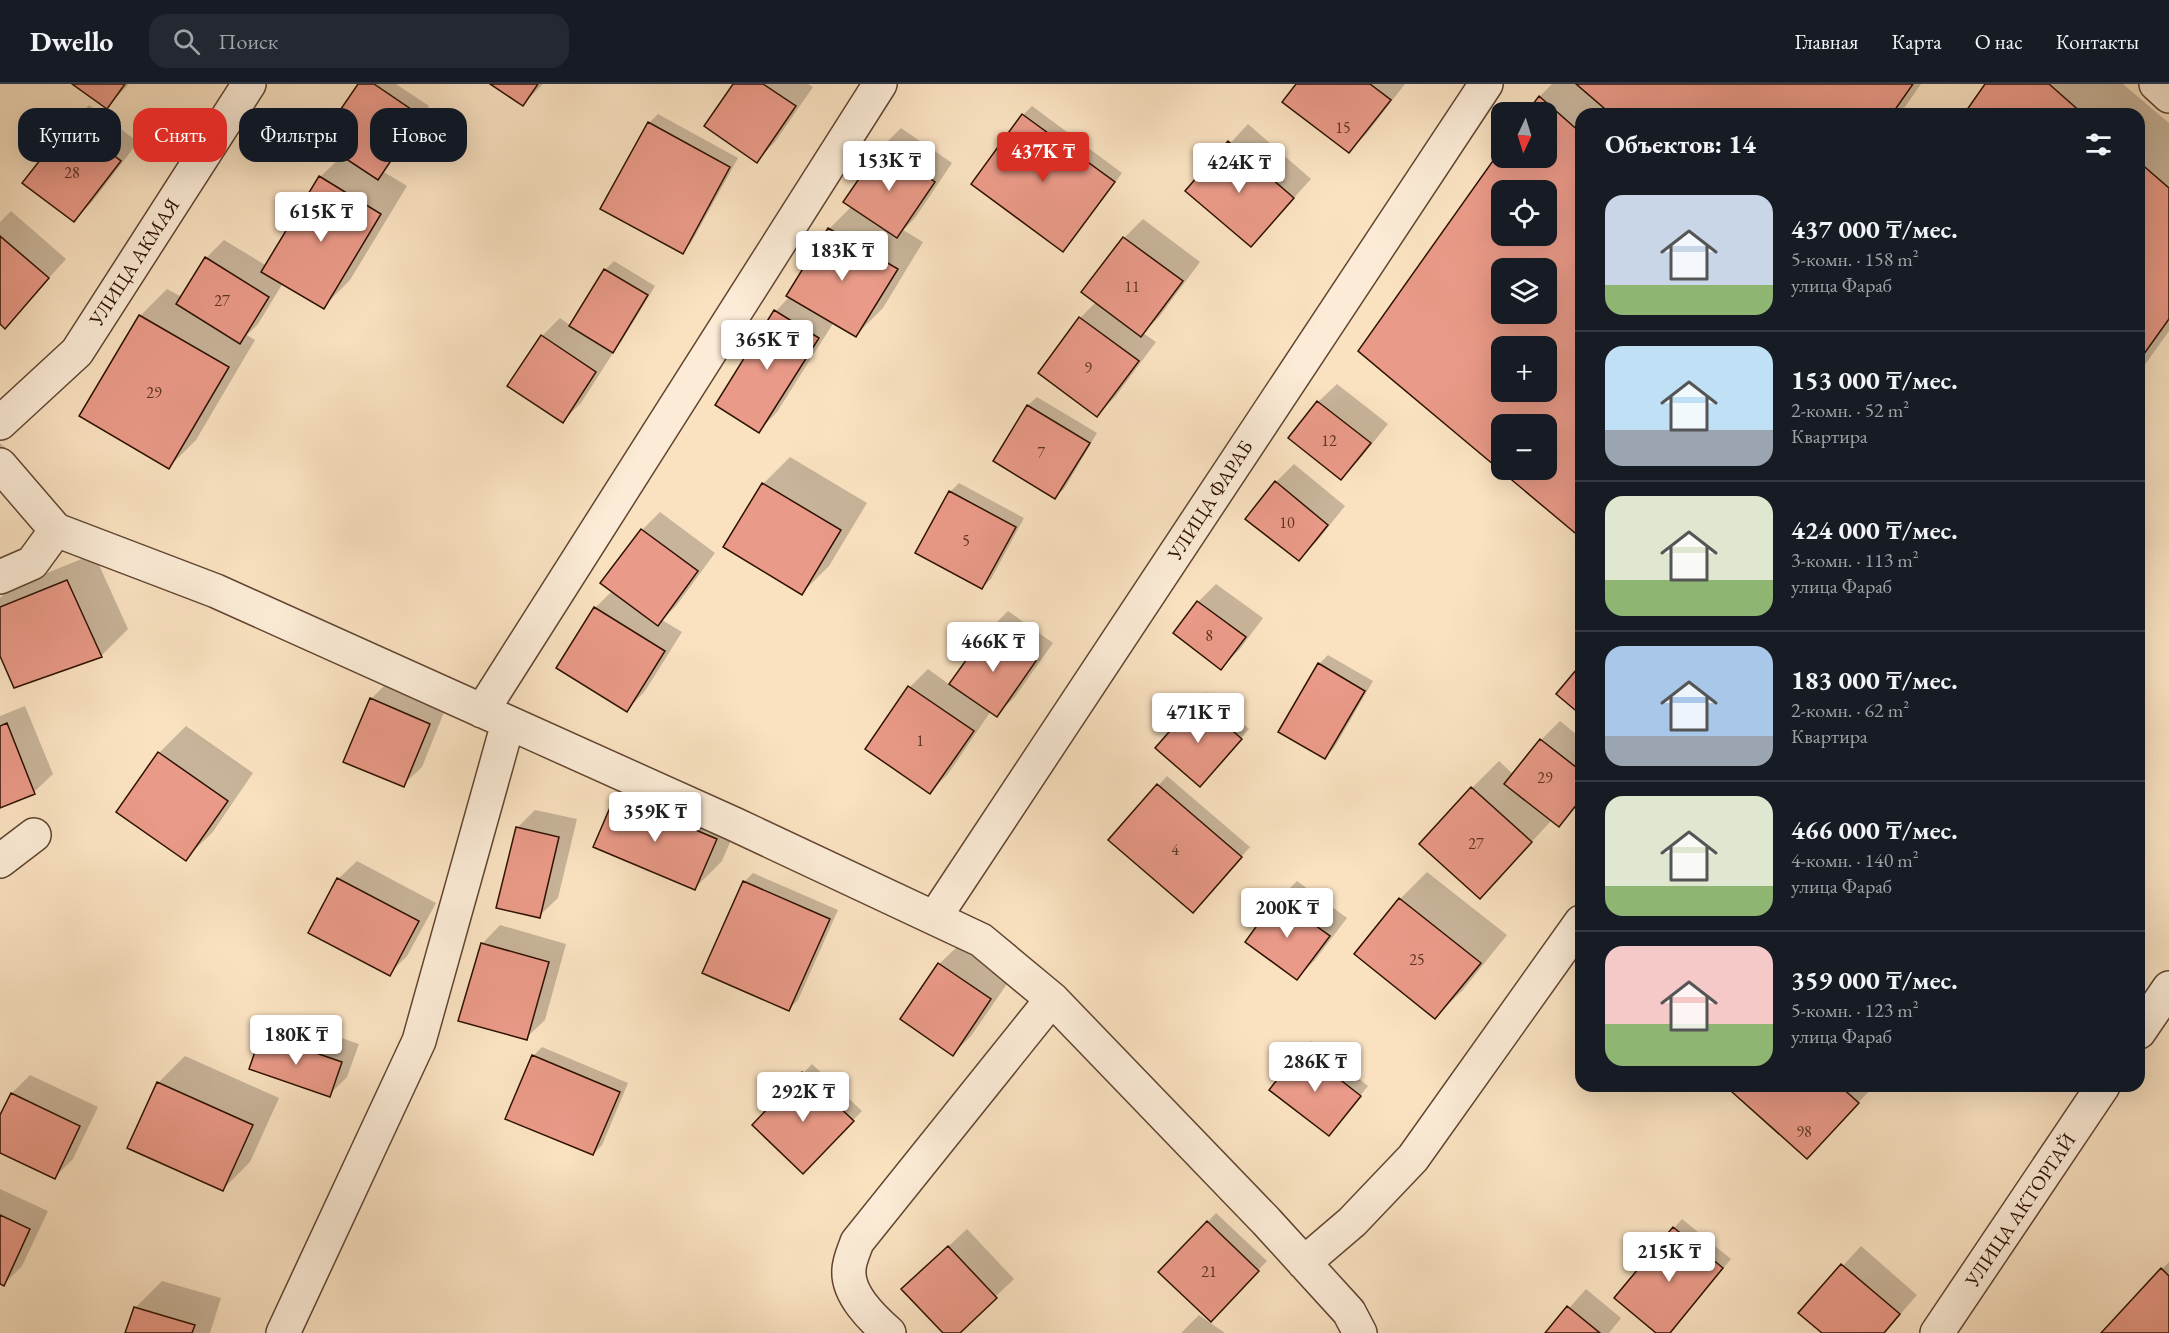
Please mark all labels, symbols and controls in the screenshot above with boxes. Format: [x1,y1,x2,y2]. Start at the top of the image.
search box [149,14,569,68]
text: Dwello [30,23,113,59]
icon: search [170,25,203,58]
text: Поиск [218,27,278,56]
text: Главная [1794,28,1858,55]
text: Карта [1891,28,1942,55]
text: О нас [1975,28,2023,55]
text: Контакты [2056,28,2139,55]
north arrow [1491,102,1557,168]
map controls [1491,102,1557,480]
chip: Купить [18,108,121,162]
chip: Снять [133,108,227,162]
chip: Фильтры [239,108,358,162]
chip: Новое [370,108,467,162]
house number: 15 [1335,117,1351,138]
text: Объектов: 14 [1605,127,1756,161]
icon: filters [2082,128,2115,161]
pin: 437K ₸ [994,132,1092,183]
text: 437K ₸ [1011,138,1075,164]
pin: 153K ₸ [840,141,938,192]
pin: 424K ₸ [1190,143,1288,194]
text: 153K ₸ [857,147,921,173]
text: 424K ₸ [1207,149,1271,175]
house number: 28 [64,162,80,183]
button: locate [1491,180,1557,246]
pin: 615K ₸ [272,192,370,243]
street label: УЛИЦА АКМАЯ [82,193,185,332]
text: 615K ₸ [289,198,353,224]
text: 437 000 ₸/мес. [1791,212,1958,246]
icon: home [1653,219,1725,291]
pin: 183K ₸ [793,231,891,282]
text: 183K ₸ [810,237,874,263]
text: 5-комн. · 158 m² [1791,246,1919,272]
button: layers [1491,258,1557,324]
text: улица Фараб [1791,272,1892,298]
house number: 11 [1124,276,1140,297]
house number: 27 [214,290,230,311]
pin: 365K ₸ [718,320,816,371]
text: 365K ₸ [735,326,799,352]
button: + [1491,336,1557,402]
house number: 9 [1084,357,1092,378]
text: 153 000 ₸/мес. [1791,363,1958,397]
icon: home [1653,370,1725,442]
house number: 29 [146,382,162,403]
text: 2-комн. · 52 m² [1791,397,1909,423]
button: − [1491,414,1557,480]
text: Квартира [1791,423,1868,449]
house number: 12 [1321,430,1337,451]
street label: УЛИЦА ФАРАБ [1161,435,1259,566]
house number: 7 [1037,442,1045,463]
house number: 10 [1279,512,1295,533]
text: 424 000 ₸/мес. [1791,513,1958,547]
icon: home [1653,520,1725,592]
house number: 5 [962,530,970,551]
text: 3-комн. · 113 m² [1791,547,1919,573]
text: улица Фараб [1791,573,1892,599]
pin: 466K ₸ [944,622,1042,673]
house number: 8 [1205,625,1213,646]
text: 466K ₸ [961,628,1025,654]
text: 183 000 ₸/мес. [1791,663,1958,697]
icon: home [1653,670,1725,742]
pin: 471K ₸ [1149,693,1247,744]
text: 2-комн. · 62 m² [1791,697,1909,723]
text: 471K ₸ [1166,699,1230,725]
text: Квартира [1791,723,1868,749]
house number: 1 [916,730,924,751]
house number: 29 [1537,767,1553,788]
pin: 359K ₸ [606,792,704,843]
text: 359K ₸ [623,798,687,824]
text: 466 000 ₸/мес. [1791,813,1958,847]
icon: home [1653,820,1725,892]
house number: 27 [1468,833,1484,854]
house number: 4 [1171,839,1179,860]
text: 4-комн. · 140 m² [1791,847,1919,873]
text: улица Фараб [1791,873,1892,899]
pin: 200K ₸ [1238,888,1336,939]
text: 200K ₸ [1255,894,1319,920]
house number: 25 [1409,949,1425,970]
text: 359 000 ₸/мес. [1791,963,1958,997]
icon: home [1653,970,1725,1042]
text: 5-комн. · 123 m² [1791,997,1919,1023]
pin: 180K ₸ [247,1015,345,1066]
text: 180K ₸ [264,1021,328,1047]
text: улица Фараб [1791,1023,1892,1049]
pin: 286K ₸ [1266,1042,1364,1093]
text: 286K ₸ [1283,1048,1347,1074]
pin: 292K ₸ [754,1072,852,1123]
text: 292K ₸ [771,1078,835,1104]
house number: 98 [1796,1121,1812,1142]
street label: УЛИЦА АКТОРГАЙ [1958,1128,2081,1293]
pin: 215K ₸ [1620,1232,1718,1283]
text: 215K ₸ [1637,1238,1701,1264]
house number: 21 [1201,1261,1217,1282]

